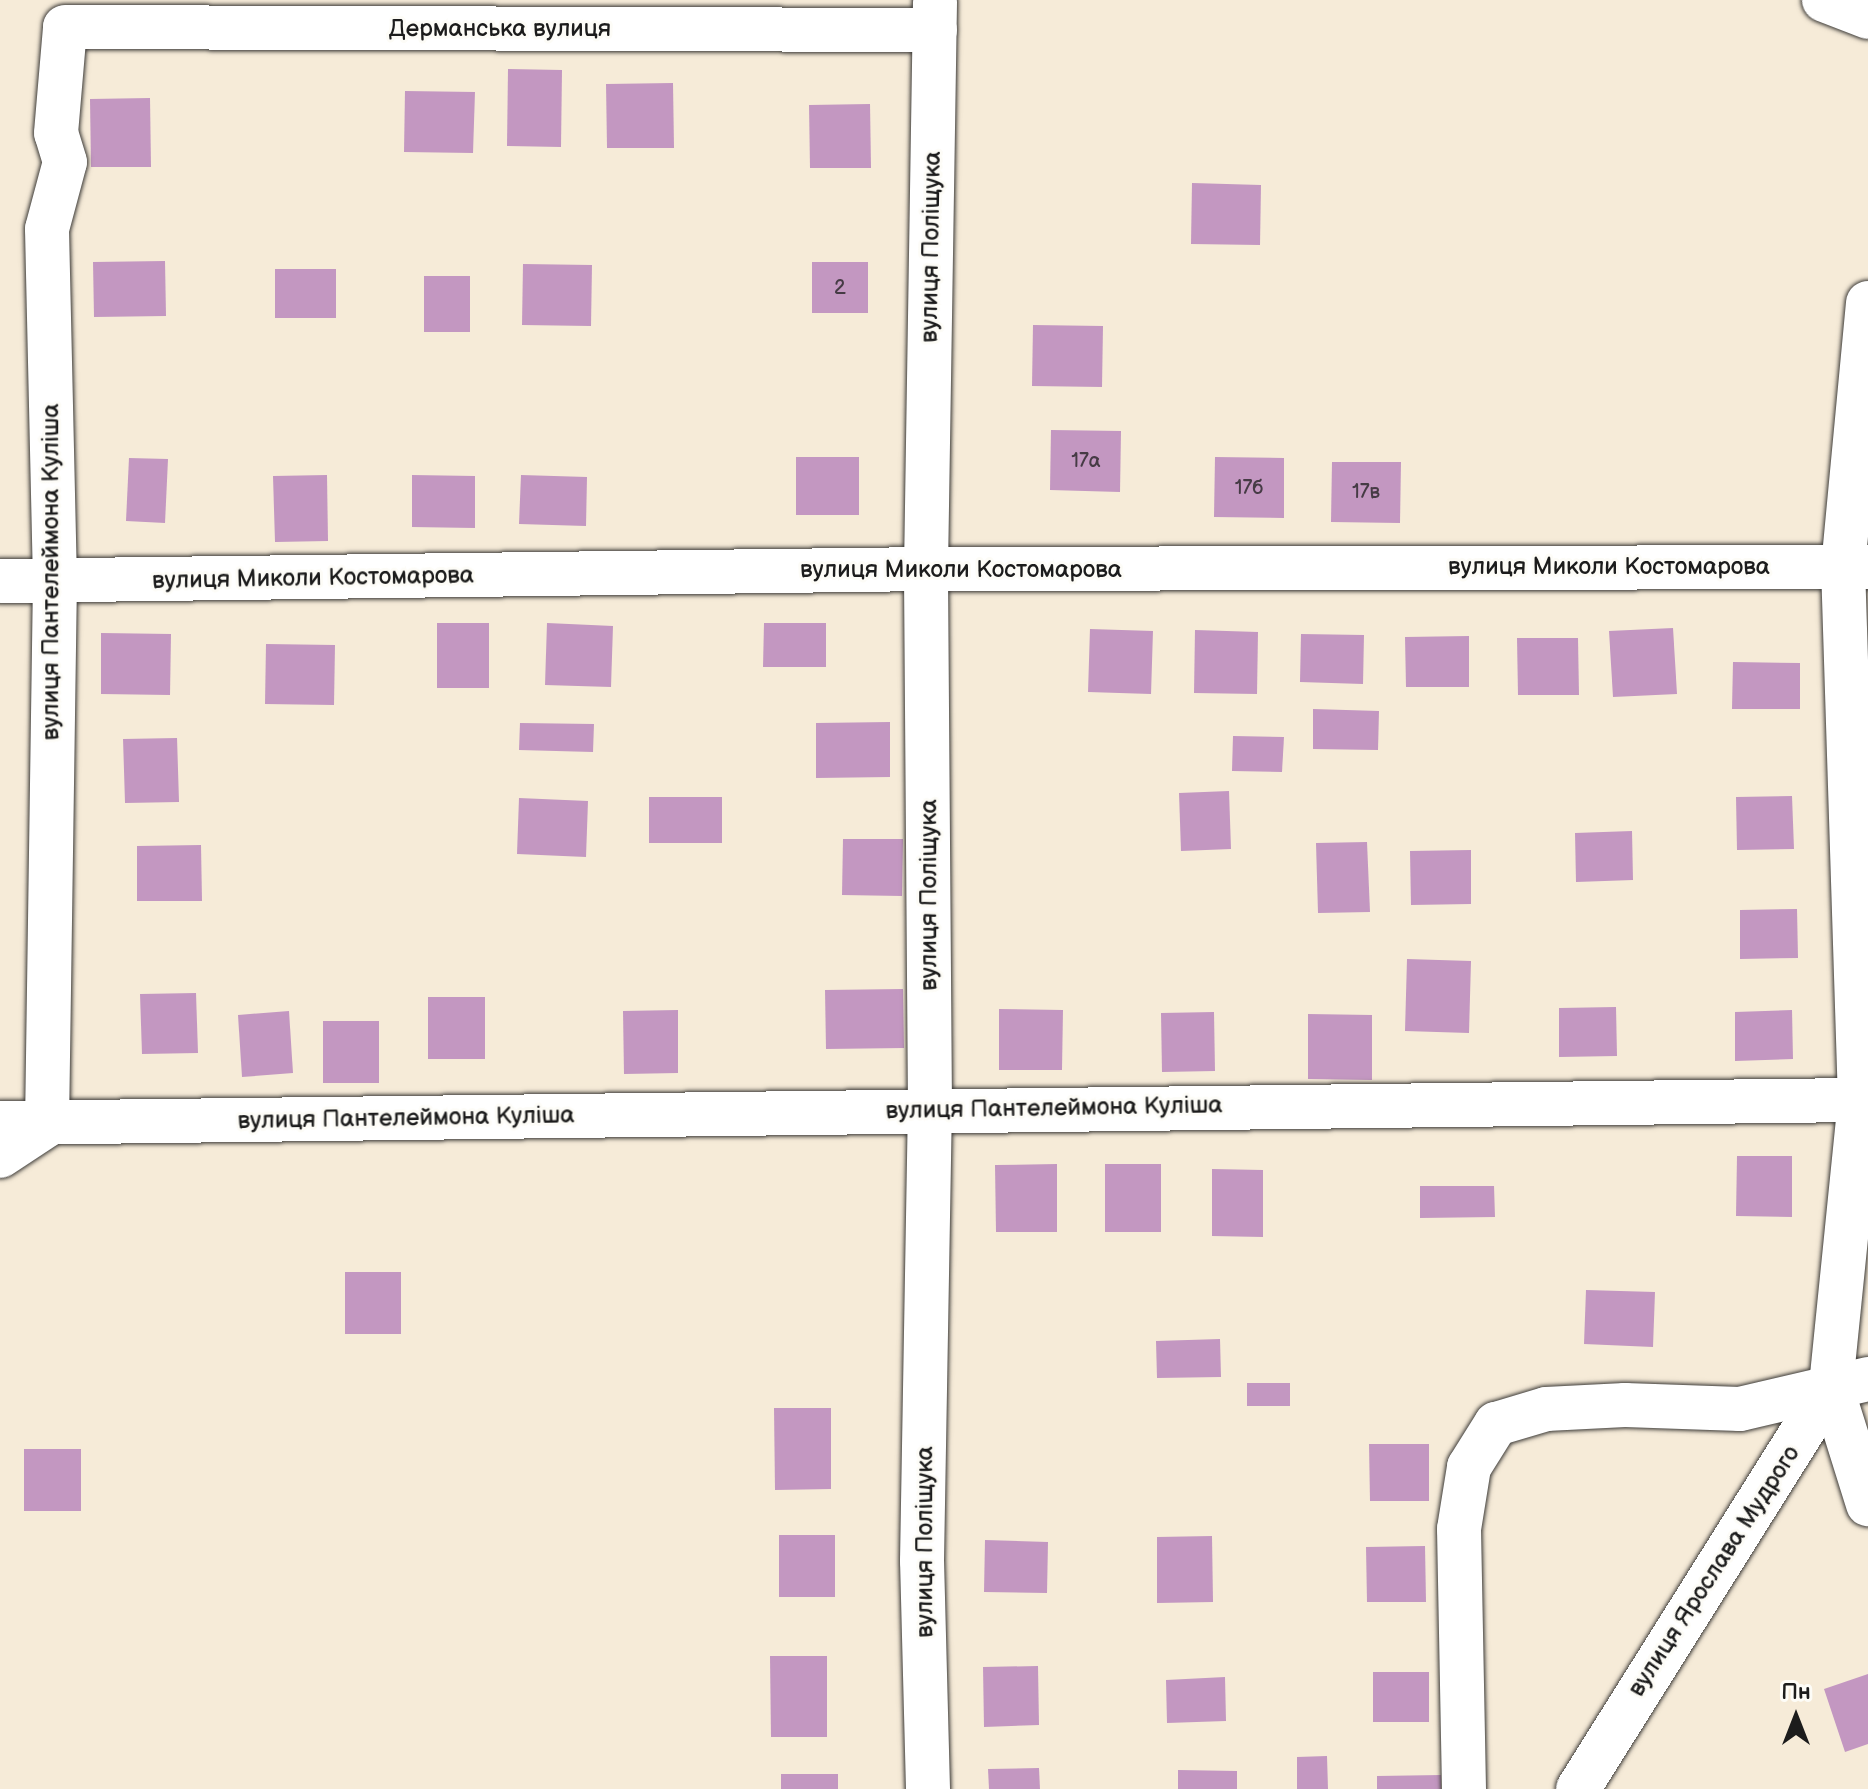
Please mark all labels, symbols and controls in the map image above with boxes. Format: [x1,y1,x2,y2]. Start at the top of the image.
street label: Дерманська вулиця [389,15,611,43]
street label: вулиця Поліщука [915,151,947,343]
house number: 2 [834,276,846,300]
street label: вулиця Пантелеймона Куліша [37,404,65,740]
house number: 17а [1071,449,1101,473]
house number: 17б [1235,476,1263,500]
house number: 17в [1352,480,1380,504]
street label: вулиця Миколи Костомарова [1448,553,1770,581]
street label: вулиця Миколи Костомарова [800,556,1122,584]
street label: вулиця Миколи Костомарова [152,561,474,595]
street label: вулиця Поліщука [915,799,943,991]
street label: вулиця Пантелеймона Куліша [885,1091,1223,1125]
street label: вулиця Пантелеймона Куліша [237,1101,575,1135]
street label: вулиця Ярослава Мудрого [1622,1440,1806,1702]
street label: вулиця Поліщука [911,1446,939,1638]
north arrow [1756,1677,1836,1757]
text: Пн [1781,1679,1811,1706]

